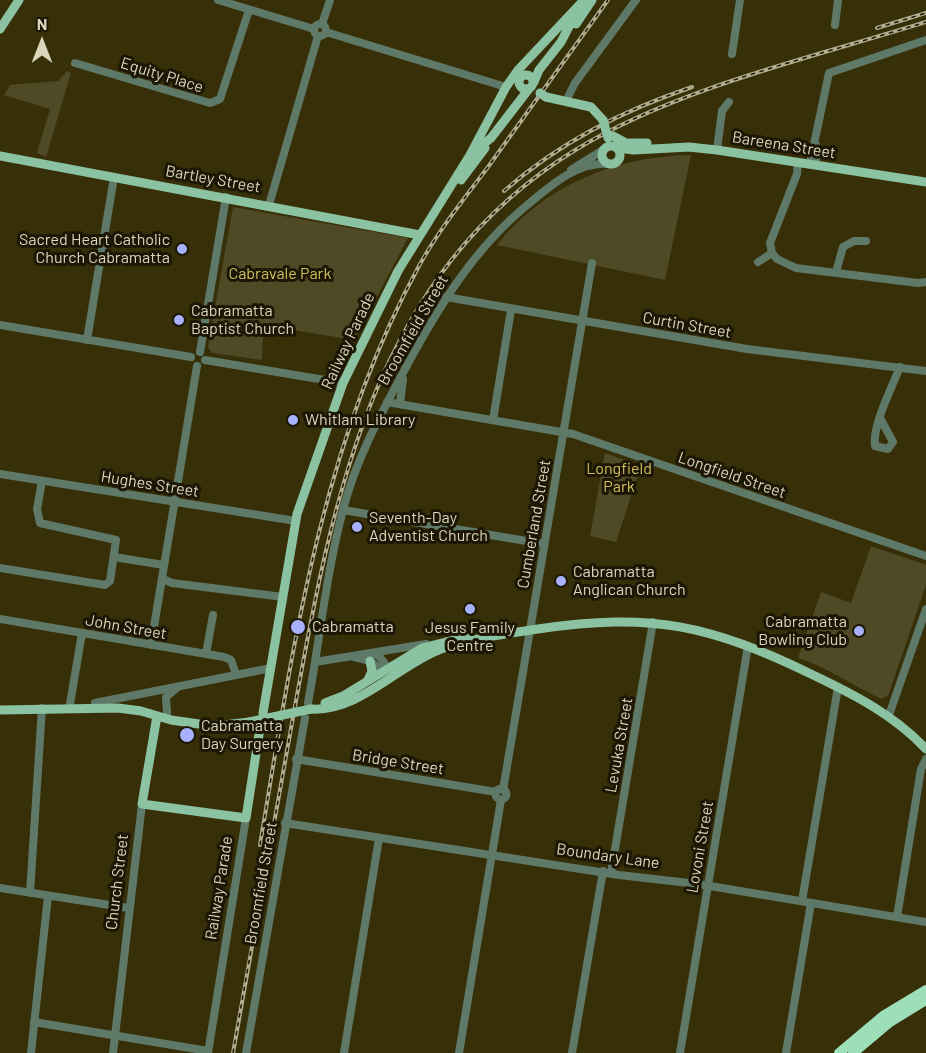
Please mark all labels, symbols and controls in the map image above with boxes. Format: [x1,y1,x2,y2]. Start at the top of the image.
north arrow [12,12,72,72]
text: N [37,14,47,33]
street label: Equity Place [118,53,206,97]
street label: Bareena Street [731,127,837,163]
street label: Bartley Street [164,161,262,197]
place label: Sacred Heart Catholic Church Cabramatta [19,230,170,268]
marker: Sacred Heart Catholic Church Cabramatta [175,242,189,256]
park label: Cabravale Park [229,264,331,284]
street label: Broomfield Street [374,271,452,389]
street label: Railway Parade [317,290,379,392]
place label: Cabramatta Baptist Church [191,301,294,339]
street label: Curtin Street [641,308,733,342]
marker: Cabramatta Baptist Church [172,313,186,327]
place label: Whitlam Library [305,410,415,430]
marker: Whitlam Library [286,413,300,427]
street label: Longfield Street [676,448,788,502]
street label: Cumberland Street [513,458,555,590]
park label: Longfield Park [586,459,652,497]
street label: Hughes Street [100,467,200,501]
place label: Seventh-Day Adventist Church [369,508,488,546]
marker: Seventh-Day Adventist Church [350,520,364,534]
place label: Cabramatta Anglican Church [573,562,686,600]
marker: Cabramatta Anglican Church [554,574,568,588]
marker: Jesus Family Centre [463,602,477,616]
street label: John Street [84,610,168,644]
place label: Cabramatta Bowling Club [758,612,847,650]
place label: Cabramatta [312,617,394,637]
marker: Cabramatta [289,618,307,636]
place label: Jesus Family Centre [425,618,515,656]
marker: Cabramatta Bowling Club [852,624,866,638]
street label: Levuka Street [601,696,637,794]
place label: Cabramatta Day Surgery [201,716,284,754]
marker: Cabramatta Day Surgery [178,726,196,744]
street label: Bridge Street [351,745,445,779]
street label: Lovoni Street [682,799,718,895]
street label: Broomfield Street [241,820,281,946]
street label: Church Street [102,833,132,931]
street label: Railway Parade [201,835,237,941]
street label: Boundary Lane [555,839,661,873]

